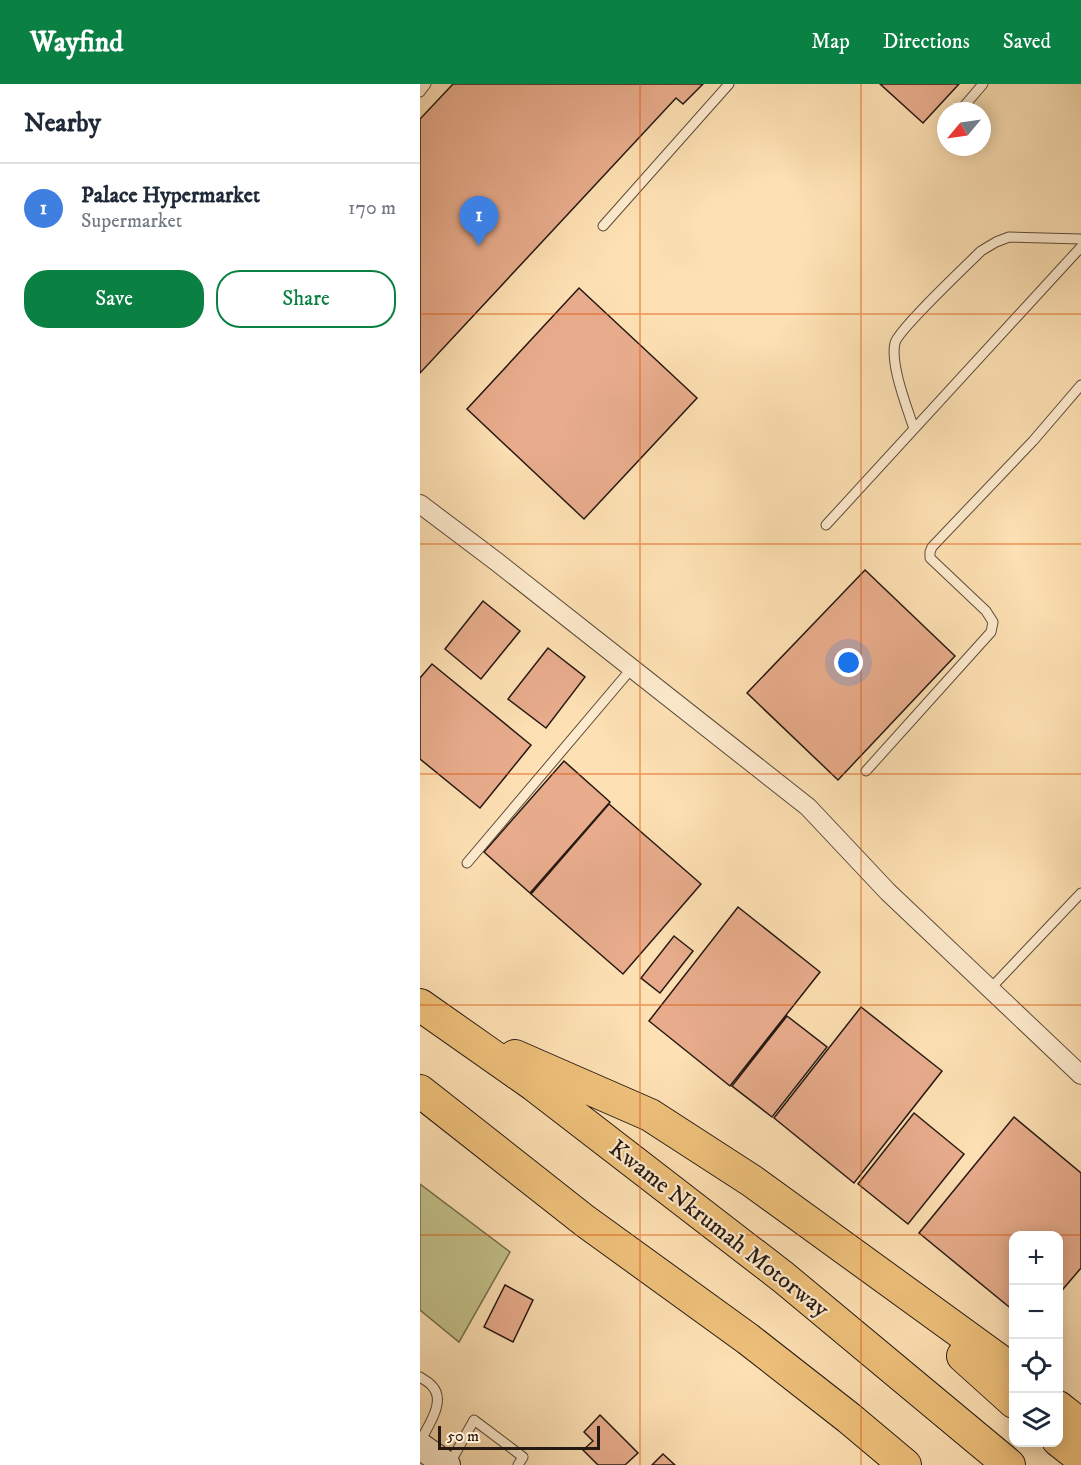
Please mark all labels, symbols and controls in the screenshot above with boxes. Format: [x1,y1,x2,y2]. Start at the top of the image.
text: Wayfind [30,25,123,60]
text: Map [811,29,850,55]
text: Directions [883,29,970,55]
text: Saved [1003,29,1051,55]
north arrow [937,102,991,156]
text: Nearby [24,107,101,140]
text: Palace Hypermarket [81,182,260,209]
text: 1 [40,196,47,221]
text: 170 m [348,196,396,221]
pin: 1 [460,196,498,246]
text: Supermarket [81,209,182,234]
button: Save [24,270,204,328]
button: Share [216,270,396,328]
your location [834,648,863,677]
street label: Kwame Nkrumah Motorway [603,1134,836,1325]
map controls [1009,1231,1063,1447]
button: + [1009,1231,1063,1285]
button: − [1009,1285,1063,1339]
button: locate [1009,1339,1063,1393]
button: layers [1009,1393,1063,1447]
scale bar [438,1423,600,1450]
text: 50 m [447,1426,479,1446]

